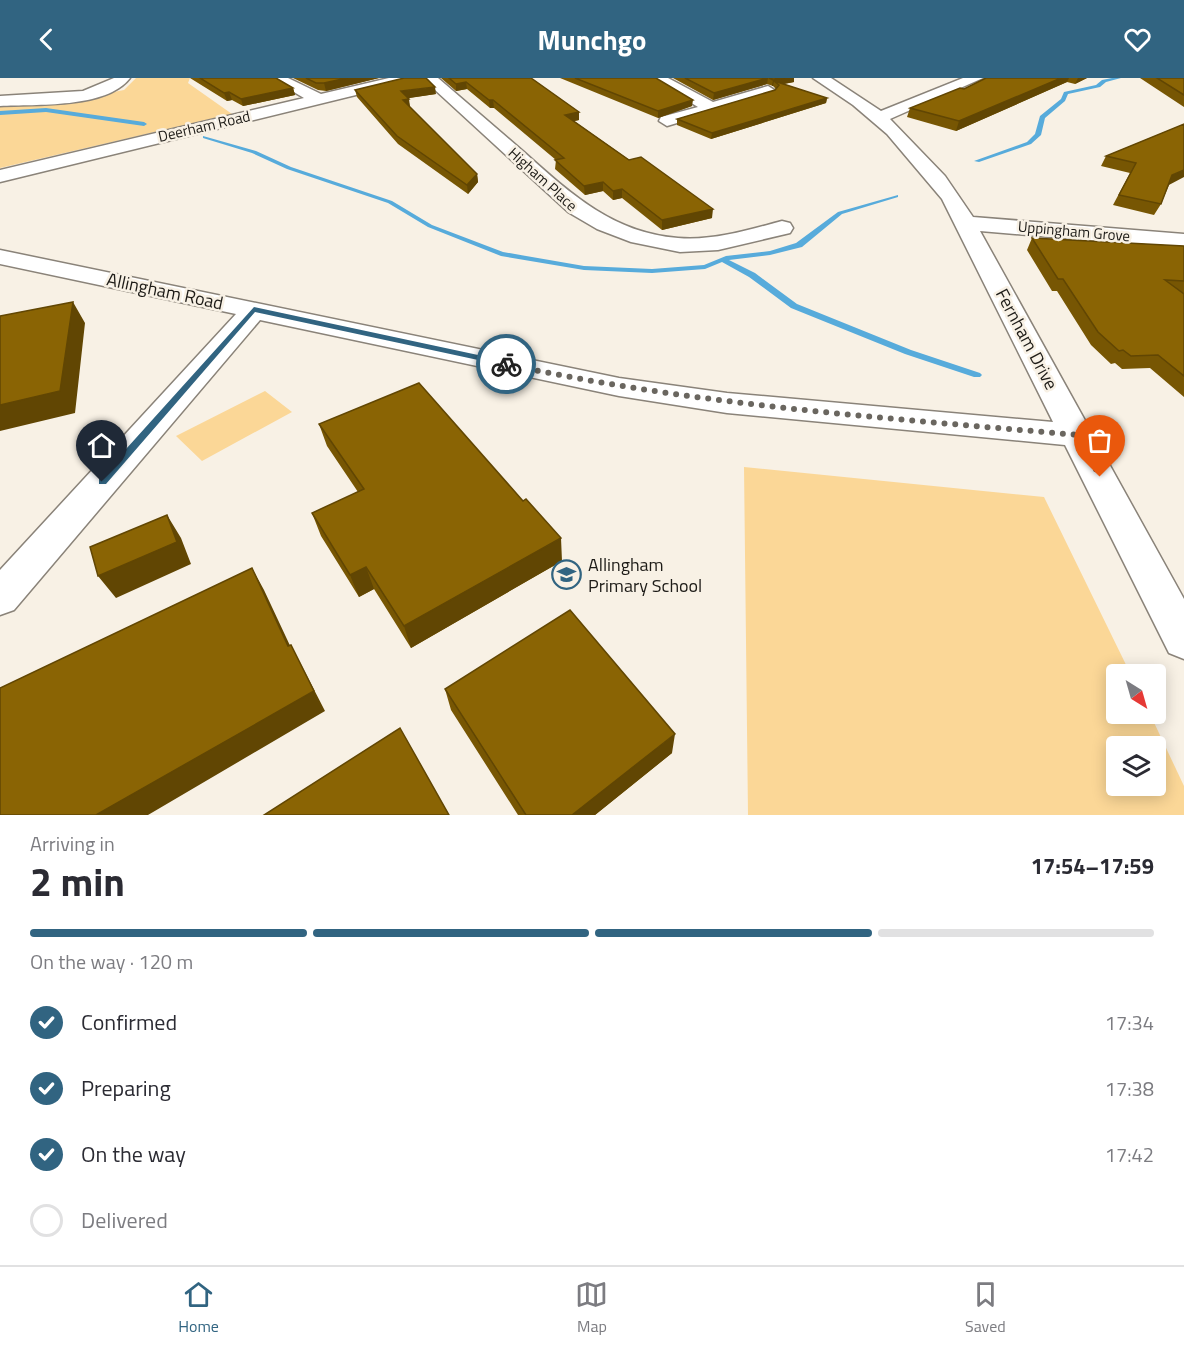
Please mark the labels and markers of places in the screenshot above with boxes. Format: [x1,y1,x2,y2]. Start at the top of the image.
pin [1074,415,1125,477]
pin [76,420,127,482]
place label: Allingham Primary School [588,551,702,599]
school or university icon: Allingham Primary School [551,558,583,590]

